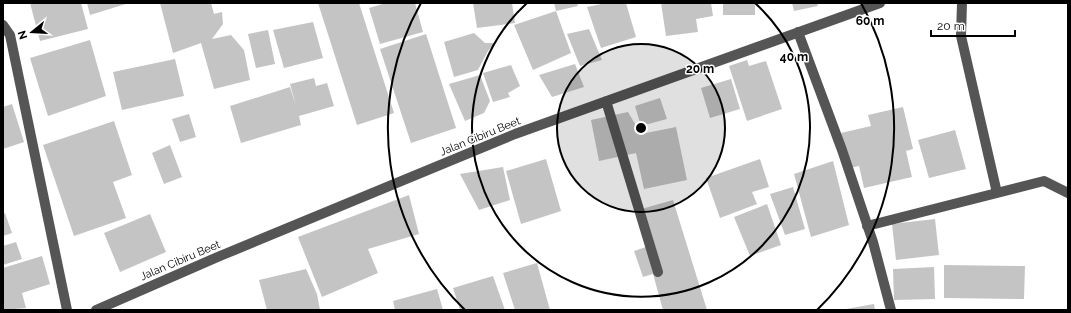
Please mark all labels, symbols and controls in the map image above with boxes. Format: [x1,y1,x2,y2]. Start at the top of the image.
north arrow [12,12,52,52]
scale bar [931,12,1015,38]
text: 60 m [856,14,884,28]
text: 20 m [937,19,965,33]
text: N [15,29,30,41]
text: 40 m [780,50,808,64]
text: 20 m [686,62,714,76]
street label: Jalan Cibiru Beet [438,114,523,159]
centre of rings [634,121,648,135]
street label: Jalan Cibiru Beet [138,238,222,283]

